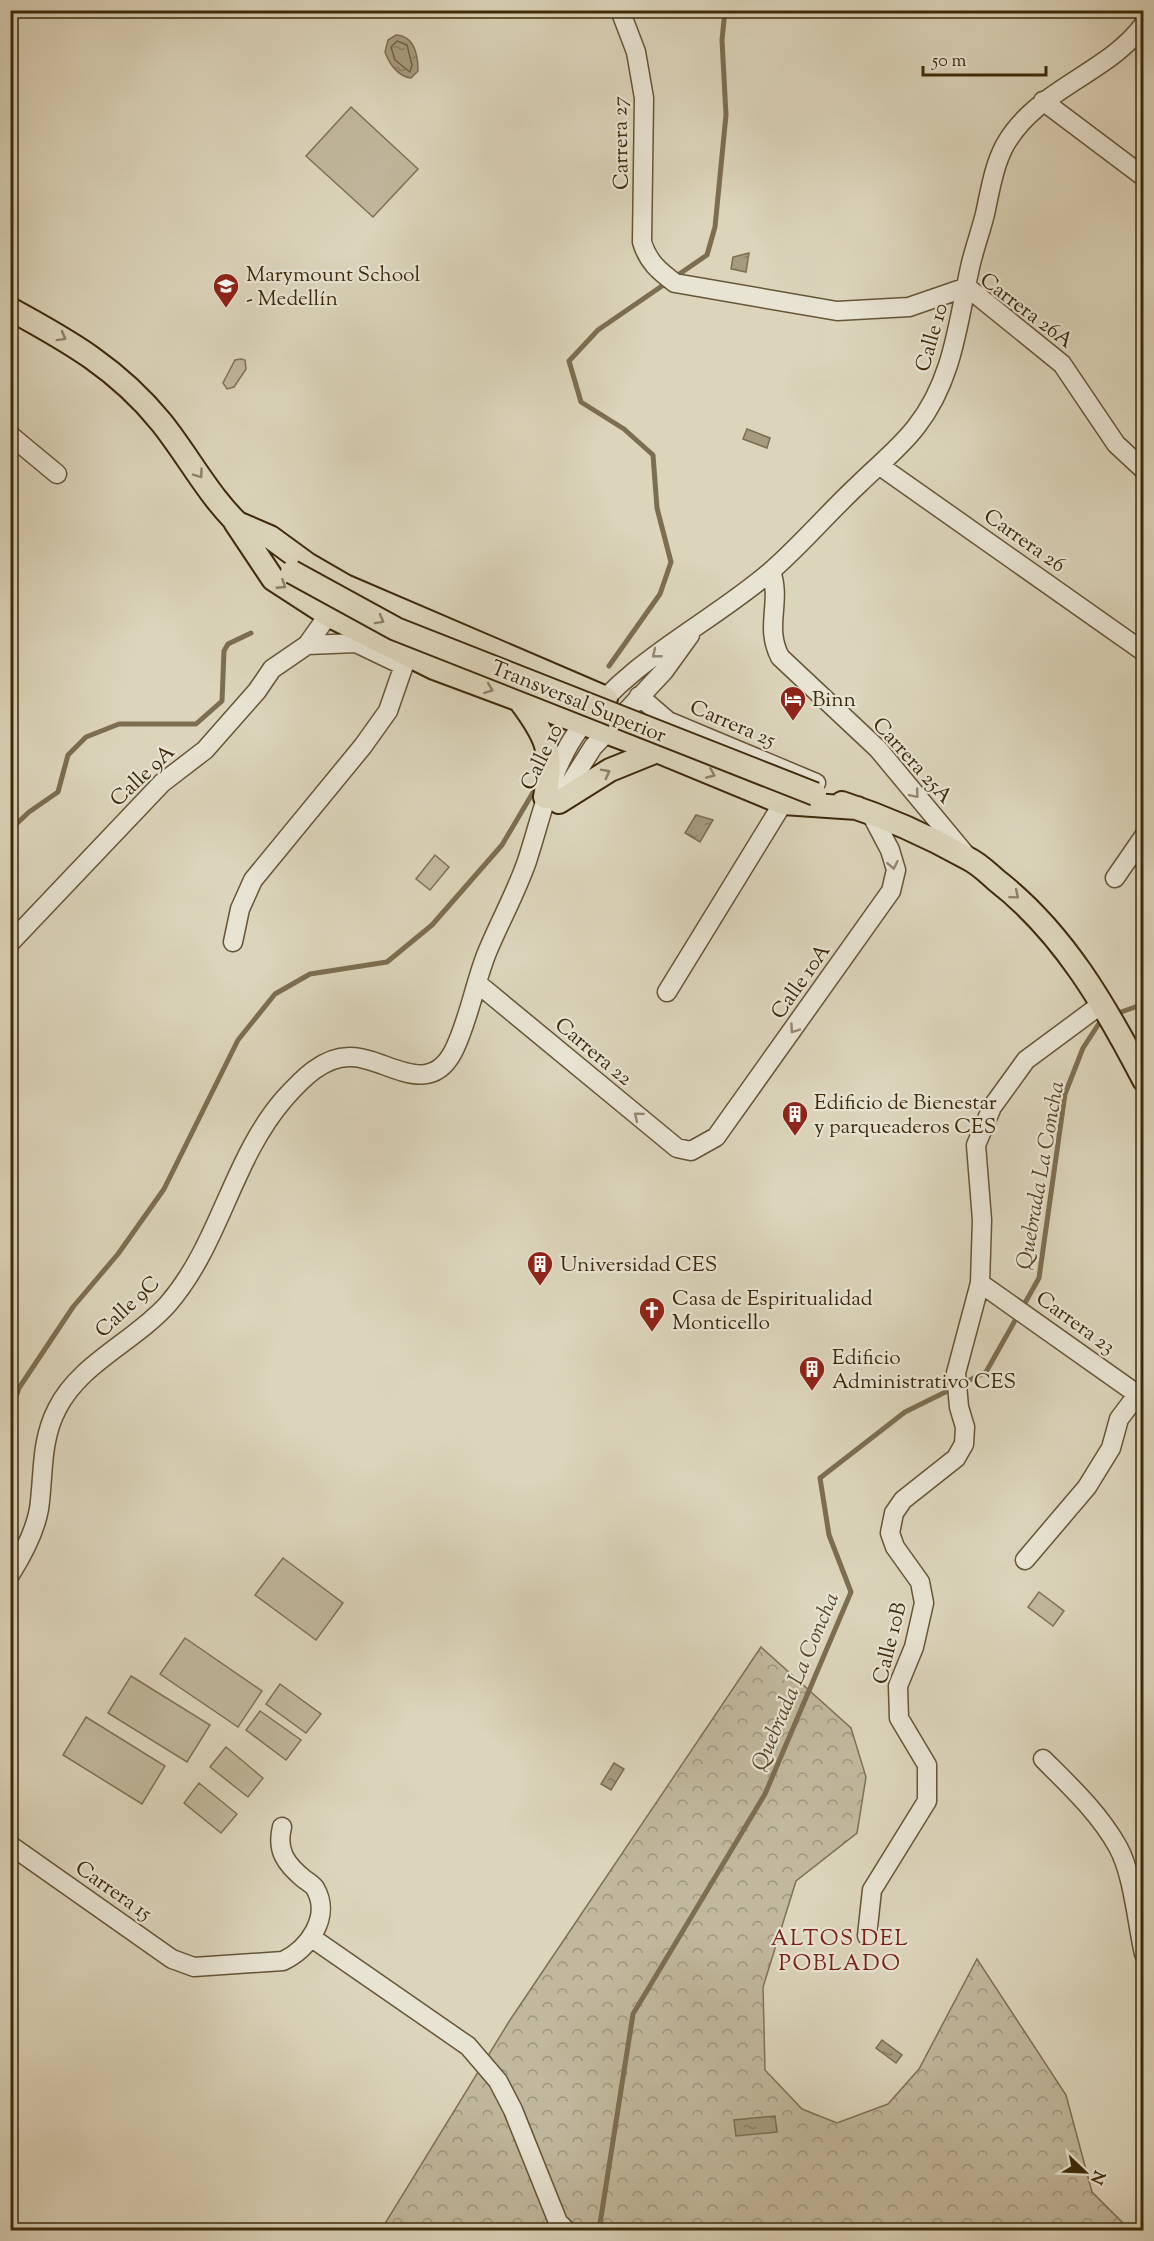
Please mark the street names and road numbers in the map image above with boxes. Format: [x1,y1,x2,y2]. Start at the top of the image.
street label: Carrera 27 [606,95,638,190]
street label: Carrera 26A [973,266,1079,357]
street label: Calle 10 [909,300,957,375]
street label: Carrera 26 [977,502,1071,581]
street label: Transversal Superior [486,654,670,752]
street label: Carrera 25 [685,693,780,756]
street label: Carrera 25A [864,711,959,811]
street label: Calle 10 [514,720,572,796]
street label: Calle 9A [104,738,183,814]
street label: Calle 10A [765,938,839,1026]
street label: Carrera 22 [547,1011,638,1094]
street label: Calle 9C [89,1269,168,1345]
street label: Carrera 23 [1029,1284,1121,1363]
street label: Calle 10B [866,1599,916,1688]
street label: Carrera 15 [68,1854,157,1929]

